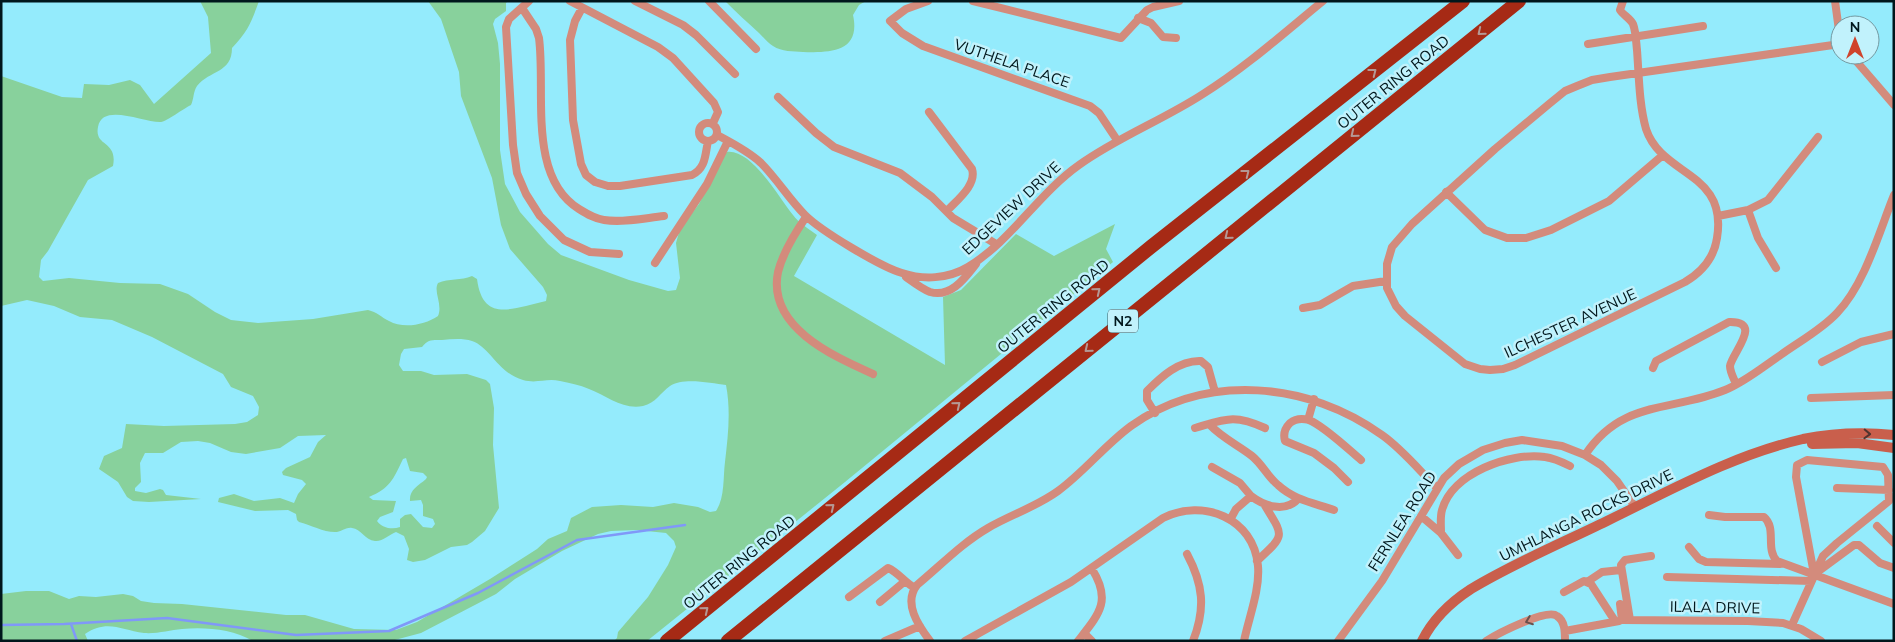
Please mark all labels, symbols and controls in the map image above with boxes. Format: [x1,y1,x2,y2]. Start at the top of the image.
north arrow [1830,15,1880,65]
text: N [1850,18,1860,36]
one-way arrow [1478,26,1487,34]
street label: OUTER RING ROAD [1333,31,1453,133]
street label: VUTHELA PLACE [952,34,1073,92]
one-way arrow [1367,69,1377,78]
one-way arrow [1351,129,1360,138]
street label: EDGEVIEW DRIVE [958,157,1064,259]
one-way arrow [1240,170,1249,178]
one-way arrow [1225,231,1234,239]
street label: OUTER RING ROAD [993,255,1113,357]
street label: ILCHESTER AVENUE [1501,284,1639,362]
one-way arrow [1091,289,1100,297]
road number: N2 [1108,310,1138,332]
one-way arrow [1085,344,1094,352]
one-way arrow [951,402,960,410]
one-way arrow [1864,428,1872,439]
street label: UMHLANGA ROCKS DRIVE [1496,465,1676,565]
street label: FERNLEA ROAD [1364,467,1440,575]
one-way arrow [825,505,834,513]
street label: OUTER RING ROAD [679,511,799,613]
street label: ILALA DRIVE [1670,597,1761,617]
one-way arrow [699,607,708,615]
one-way arrow [1525,615,1533,625]

